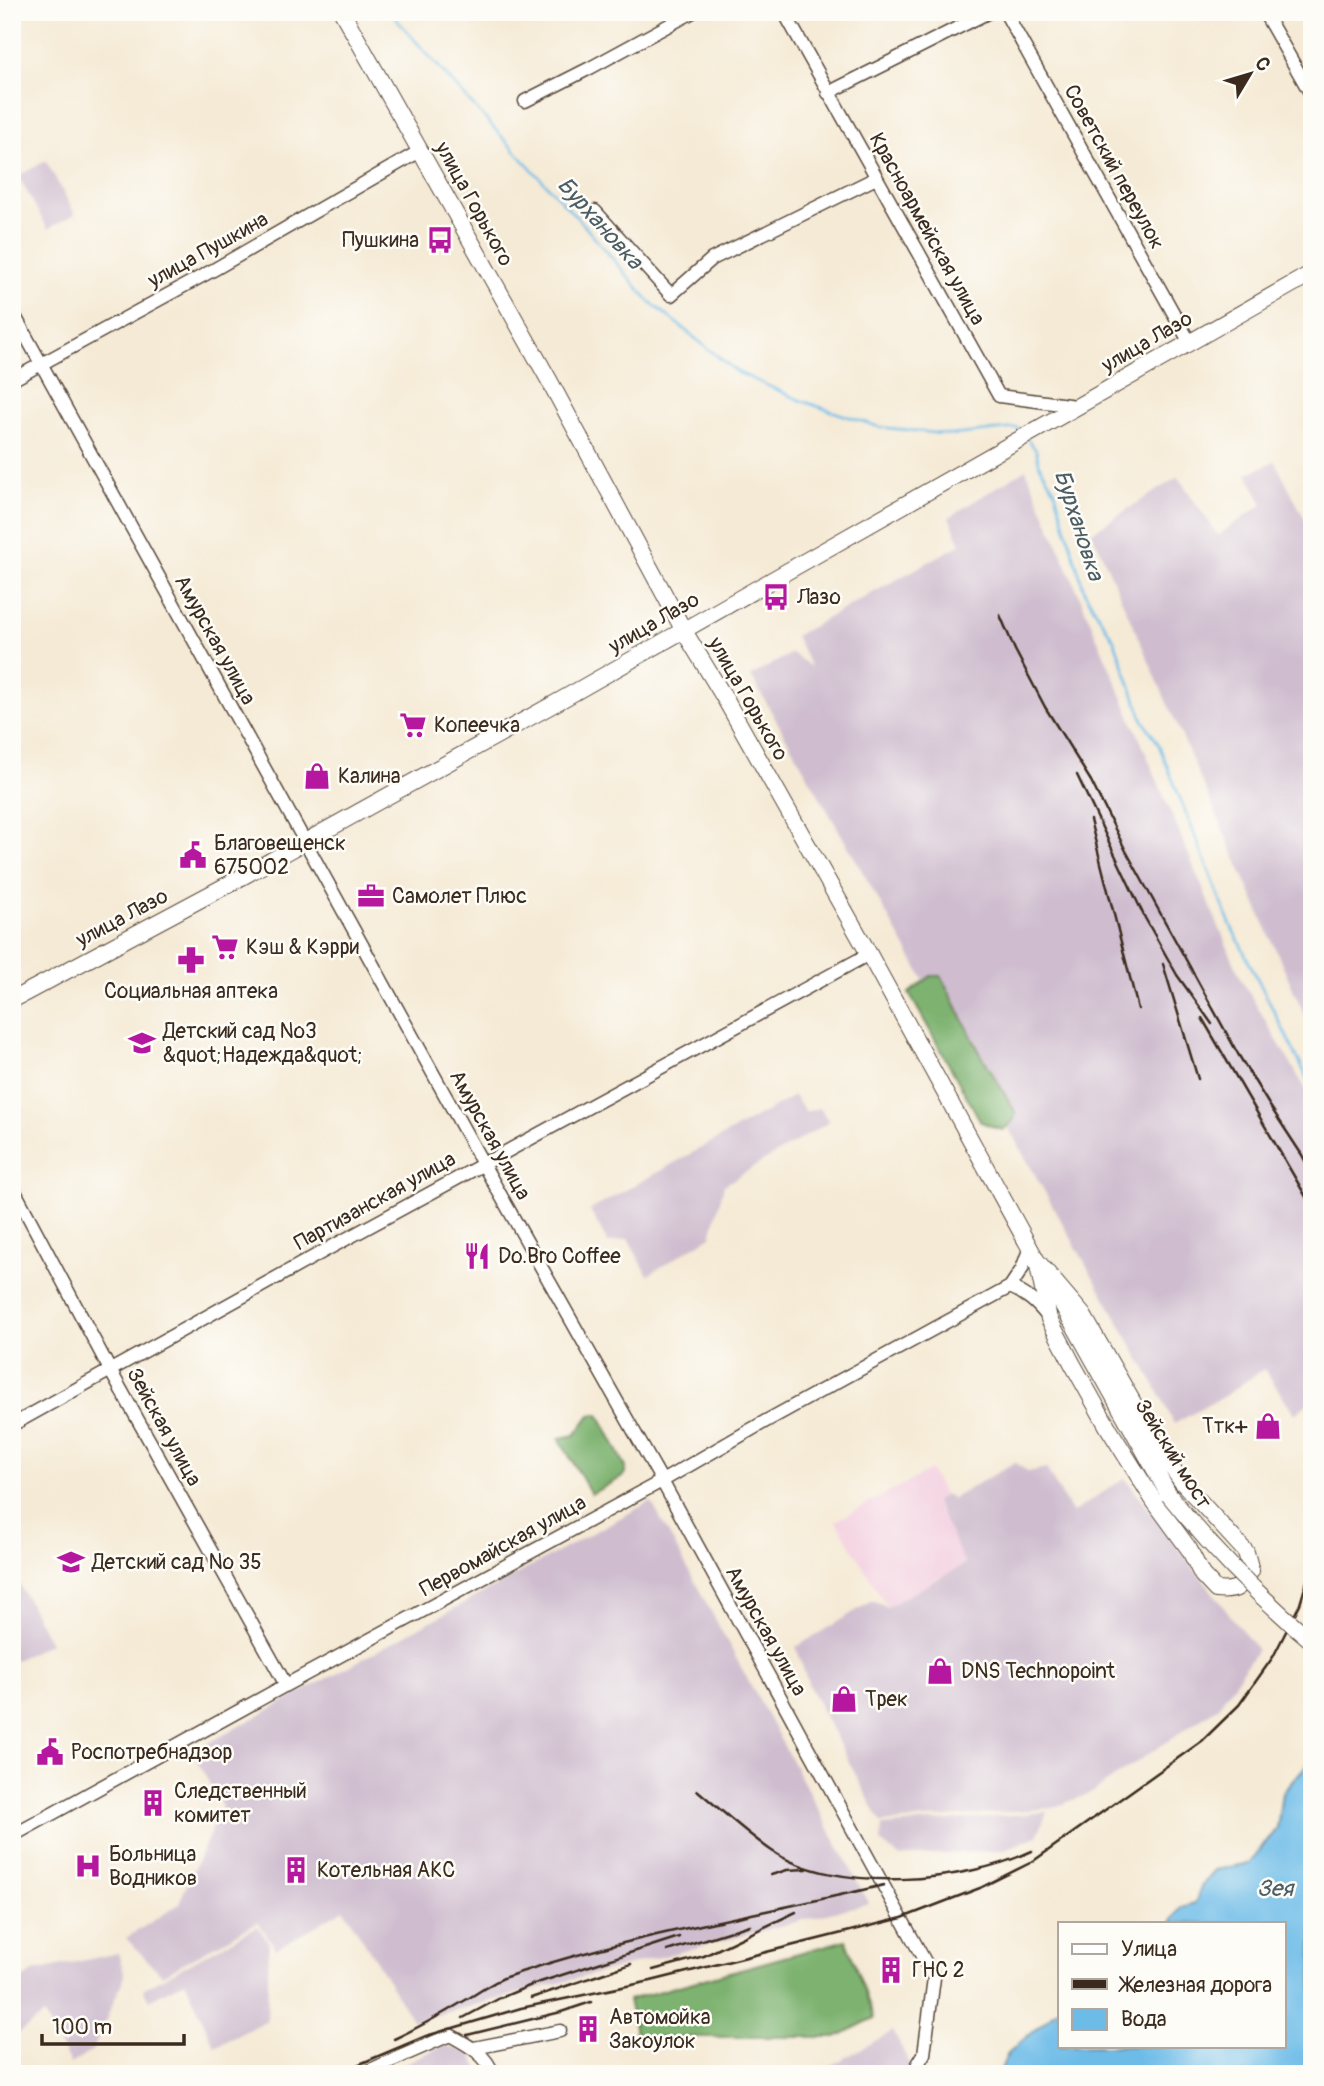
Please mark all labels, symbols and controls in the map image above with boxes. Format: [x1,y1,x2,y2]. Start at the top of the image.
north arrow [1216,38,1286,108]
text: С [1250,52,1276,76]
street label: Советский переулок [1058,80,1171,254]
street label: Красноармейская улица [863,128,991,330]
street label: улица Горького [428,136,519,271]
water label: Бурхановка [551,171,650,276]
street label: улица Пушкина [142,206,273,295]
bus stop icon: Пушкина [425,225,455,255]
place label: Пушкина [342,227,419,254]
street label: улица Лазо [1096,305,1197,379]
water label: Бурхановка [1048,466,1111,585]
street label: Амурская улица [168,570,262,710]
bus stop icon: Лазо [761,582,791,612]
place label: Лазо [796,584,841,611]
street label: улица Лазо [603,586,704,660]
street label: улица Горького [701,631,794,766]
supermarket icon: Копеечка [398,710,428,740]
place label: Копеечка [434,712,520,739]
shop icon: Калина [302,761,332,791]
place label: Калина [338,763,400,790]
place label: Благовещенск 675002 [214,830,346,881]
public building icon: Благовещенск 675002 [178,840,208,870]
office icon: Самолет Плюс [356,881,386,911]
street label: улица Лазо [70,882,173,954]
place label: Самолет Плюс [392,883,527,910]
supermarket icon: Кэш & Кэрри [210,932,240,962]
place label: Кэш & Кэрри [246,934,359,961]
pharmacy icon: Социальная аптека [176,945,206,975]
place label: Социальная аптека [104,978,278,1005]
place label: Детский сад №3 &quot;Надежда&quot; [162,1018,363,1069]
school or university icon: Детский сад №3 &quot;Надежда&quot; [127,1028,157,1058]
street label: Амурская улица [443,1065,537,1205]
street label: Партизанская улица [290,1145,460,1257]
restaurant icon: Do.Bro Coffee [462,1241,492,1271]
place label: Do.Bro Coffee [498,1243,621,1270]
street label: Зейская улица [120,1363,208,1491]
street label: Зейский мост [1129,1394,1218,1514]
shop icon: Ттк+ [1253,1411,1283,1441]
place label: Ттк+ [1202,1413,1248,1440]
street label: Первомайская улица [415,1489,591,1603]
school or university icon: Детский сад № 35 [56,1547,86,1577]
place label: Детский сад № 35 [91,1549,262,1576]
street label: Амурская улица [719,1561,813,1701]
shop icon: DNS Technopoint [925,1656,955,1686]
place label: DNS Technopoint [961,1658,1116,1685]
shop icon: Трек [829,1684,859,1714]
place label: Трек [865,1686,908,1713]
public building icon: Роспотребнадзор [35,1737,65,1767]
place label: Роспотребнадзор [71,1739,232,1766]
place label: Следственный комитет [174,1778,307,1829]
building icon: Следственный комитет [138,1788,168,1818]
place label: Больница Водников [109,1841,197,1892]
hospital icon: Больница Водников [73,1851,103,1881]
building icon: Котельная АКС [281,1855,311,1885]
place label: Котельная АКС [317,1857,455,1884]
water label: Зея [1257,1874,1295,1903]
legend [1058,1922,1286,2048]
text: Улица [1121,1936,1177,1963]
building icon: ГНС 2 [876,1955,906,1985]
place label: ГНС 2 [912,1957,965,1984]
text: Железная дорога [1118,1972,1272,1999]
scale bar [42,2002,184,2046]
place label: Автомойка Закоулок [609,2004,711,2055]
text: Вода [1121,2006,1167,2033]
text: 100 m [52,2014,112,2041]
building icon: Автомойка Закоулок [573,2014,603,2044]

